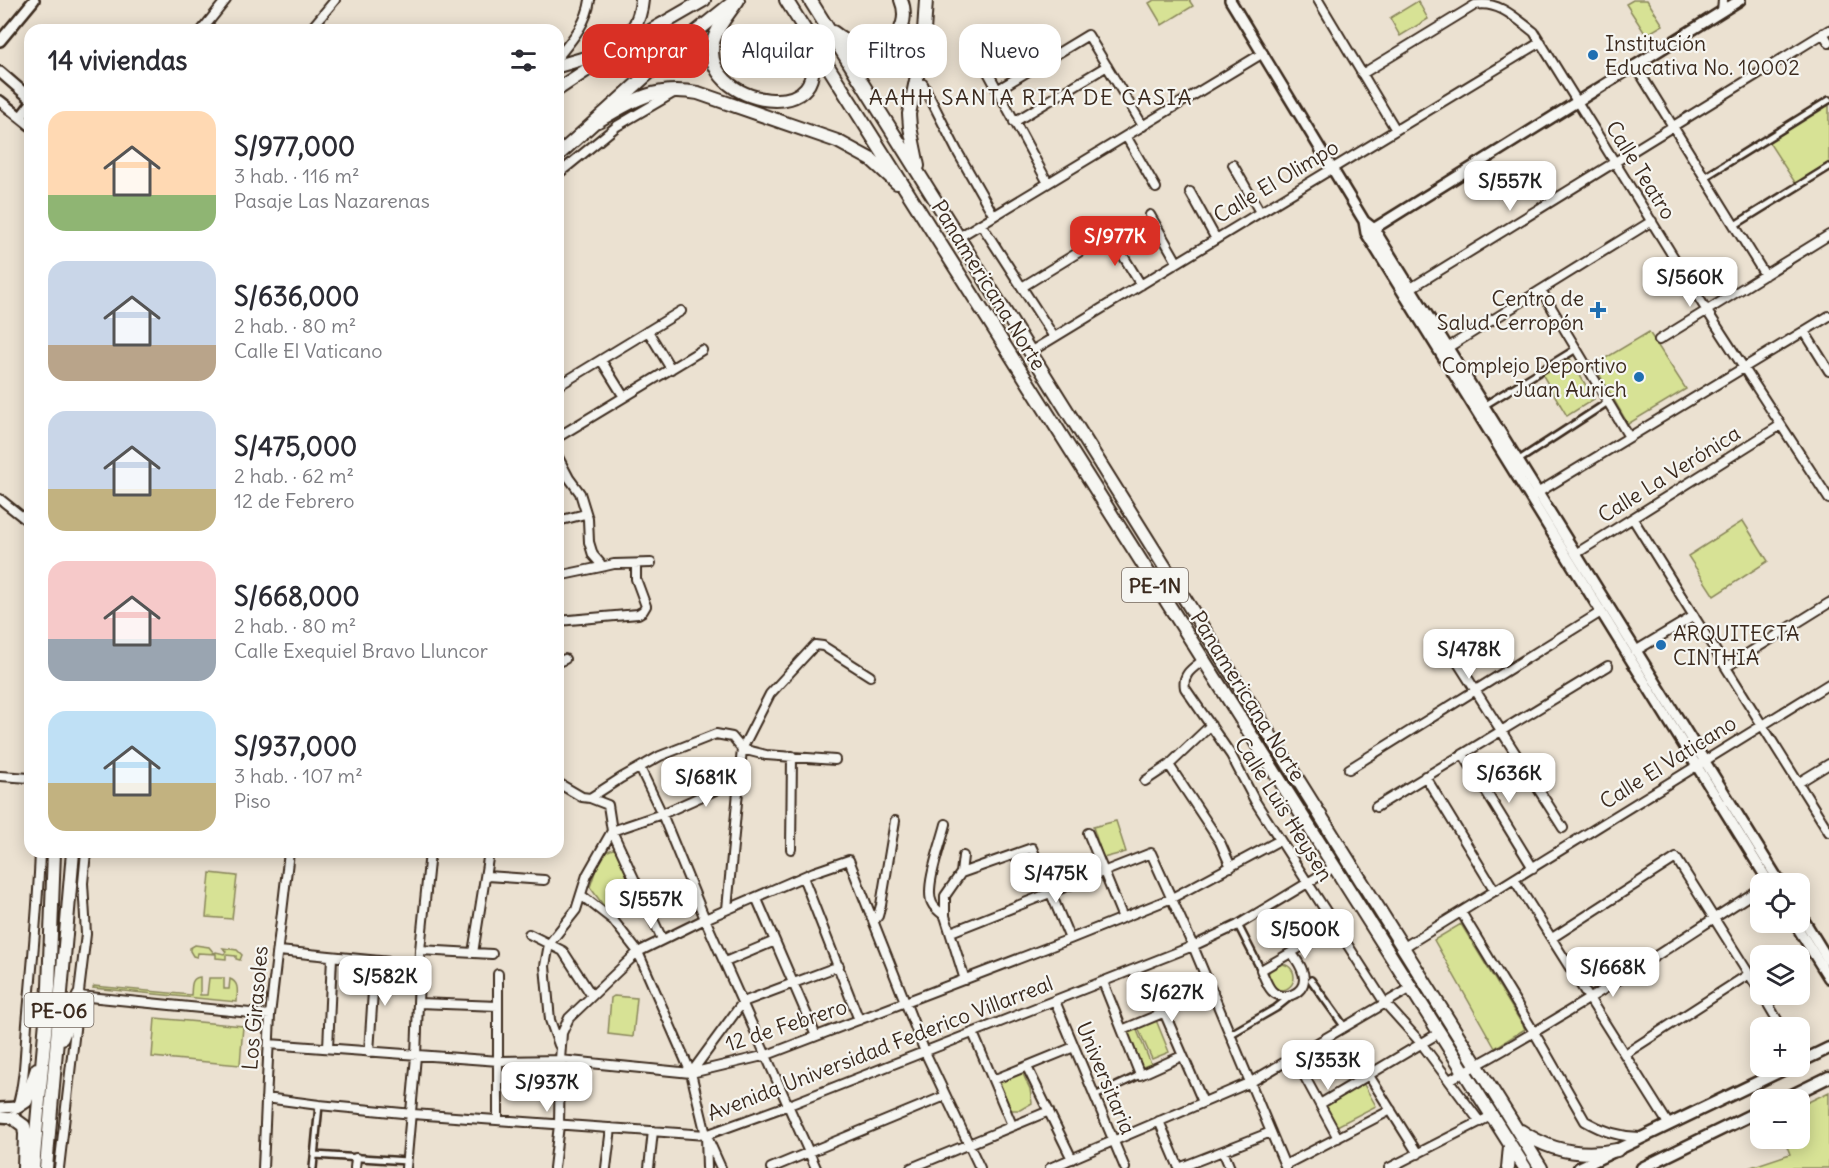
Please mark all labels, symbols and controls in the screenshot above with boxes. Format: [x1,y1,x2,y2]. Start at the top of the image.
chip: Comprar [582,24,709,78]
chip: Alquilar [721,24,835,78]
chip: Filtros [847,24,947,78]
chip: Nuevo [959,24,1061,78]
place label: Institución Educativa No. 10002 [1605,30,1800,81]
text: 14 viviendas [48,44,187,77]
icon: filters [507,44,540,77]
marker: Institución Educativa No. 10002 [1586,48,1600,62]
district label: AAHH SANTA RITA DE CASIA [869,83,1193,111]
street label: Calle Teatro [1600,116,1682,224]
text: S/977,000 [234,130,355,163]
street label: Calle El Olimpo [1208,133,1344,229]
icon: home [96,135,168,207]
pin: S/557K [1461,161,1559,212]
text: 3 hab. · 116 m² [234,163,359,188]
text: S/557K [1478,168,1542,193]
text: Pasaje Las Nazarenas [234,188,430,213]
street label: Panamericana Norte [926,195,1052,375]
pin: S/977K [1066,216,1164,267]
text: S/977K [1084,223,1146,248]
pin: S/560K [1641,257,1739,308]
text: S/560K [1657,264,1723,289]
text: S/636,000 [234,280,359,313]
icon: home [96,285,168,357]
place label: Centro de Salud Cerropón [1437,285,1584,336]
marker: Centro de Salud Cerropón [1589,301,1607,319]
text: 2 hab. · 80 m² [234,313,356,338]
text: Calle El Vaticano [234,338,383,363]
place label: Complejo Deportivo Juan Aurich [1441,352,1627,403]
marker: Complejo Deportivo Juan Aurich [1632,370,1646,384]
street label: Calle La Verónica [1593,419,1745,529]
text: S/475,000 [234,430,357,463]
icon: home [96,435,168,507]
text: 2 hab. · 62 m² [234,463,354,488]
text: 12 de Febrero [234,488,354,513]
road number: PE-1N [1122,568,1188,602]
text: S/668,000 [234,580,360,613]
icon: home [96,585,168,657]
street label: Panamericana Norte [1185,606,1311,786]
text: 2 hab. · 80 m² [234,613,356,638]
place label: ARQUITECTA CINTHIA [1673,620,1799,671]
pin: S/478K [1420,629,1518,680]
text: S/478K [1437,636,1501,661]
text: Calle Exequiel Bravo Lluncor [234,638,488,663]
marker: ARQUITECTA CINTHIA [1654,638,1668,652]
street label: Calle El Vaticano [1595,709,1741,815]
text: S/937,000 [234,730,357,763]
street label: Calle Luis Heysen [1229,732,1339,886]
icon: home [96,735,168,807]
pin: S/636K [1460,753,1558,804]
pin: S/681K [657,757,755,808]
text: S/636K [1476,760,1542,785]
text: 3 hab. · 107 m² [234,763,363,788]
text: S/681K [675,764,737,789]
text: Piso [234,788,271,813]
pin: S/475K [1007,853,1105,904]
text: S/475K [1024,860,1088,885]
map controls [1750,873,1810,1149]
button: locate [1750,873,1810,933]
pin: S/557K [602,879,700,930]
text: S/557K [619,886,683,911]
pin: S/500K [1256,909,1354,960]
text: S/500K [1271,916,1339,941]
street label: Los Girasoles [236,945,274,1071]
button: layers [1750,945,1810,1005]
pin: S/668K [1564,947,1662,998]
text: S/668K [1580,954,1646,979]
pin: S/582K [336,956,434,1007]
text: S/582K [353,963,417,988]
street label: Avenida Universidad Federico Villarreal [703,969,1057,1127]
pin: S/627K [1123,972,1221,1023]
text: S/627K [1140,979,1204,1004]
road number: PE-06 [25,993,94,1027]
street label: 12 de Febrero [722,993,850,1057]
button: + [1750,1017,1810,1077]
street label: Universitaria [1070,1018,1142,1138]
pin: S/353K [1279,1040,1377,1091]
text: S/353K [1296,1047,1360,1072]
pin: S/937K [498,1062,596,1113]
text: S/937K [515,1069,579,1094]
button: − [1750,1089,1810,1149]

